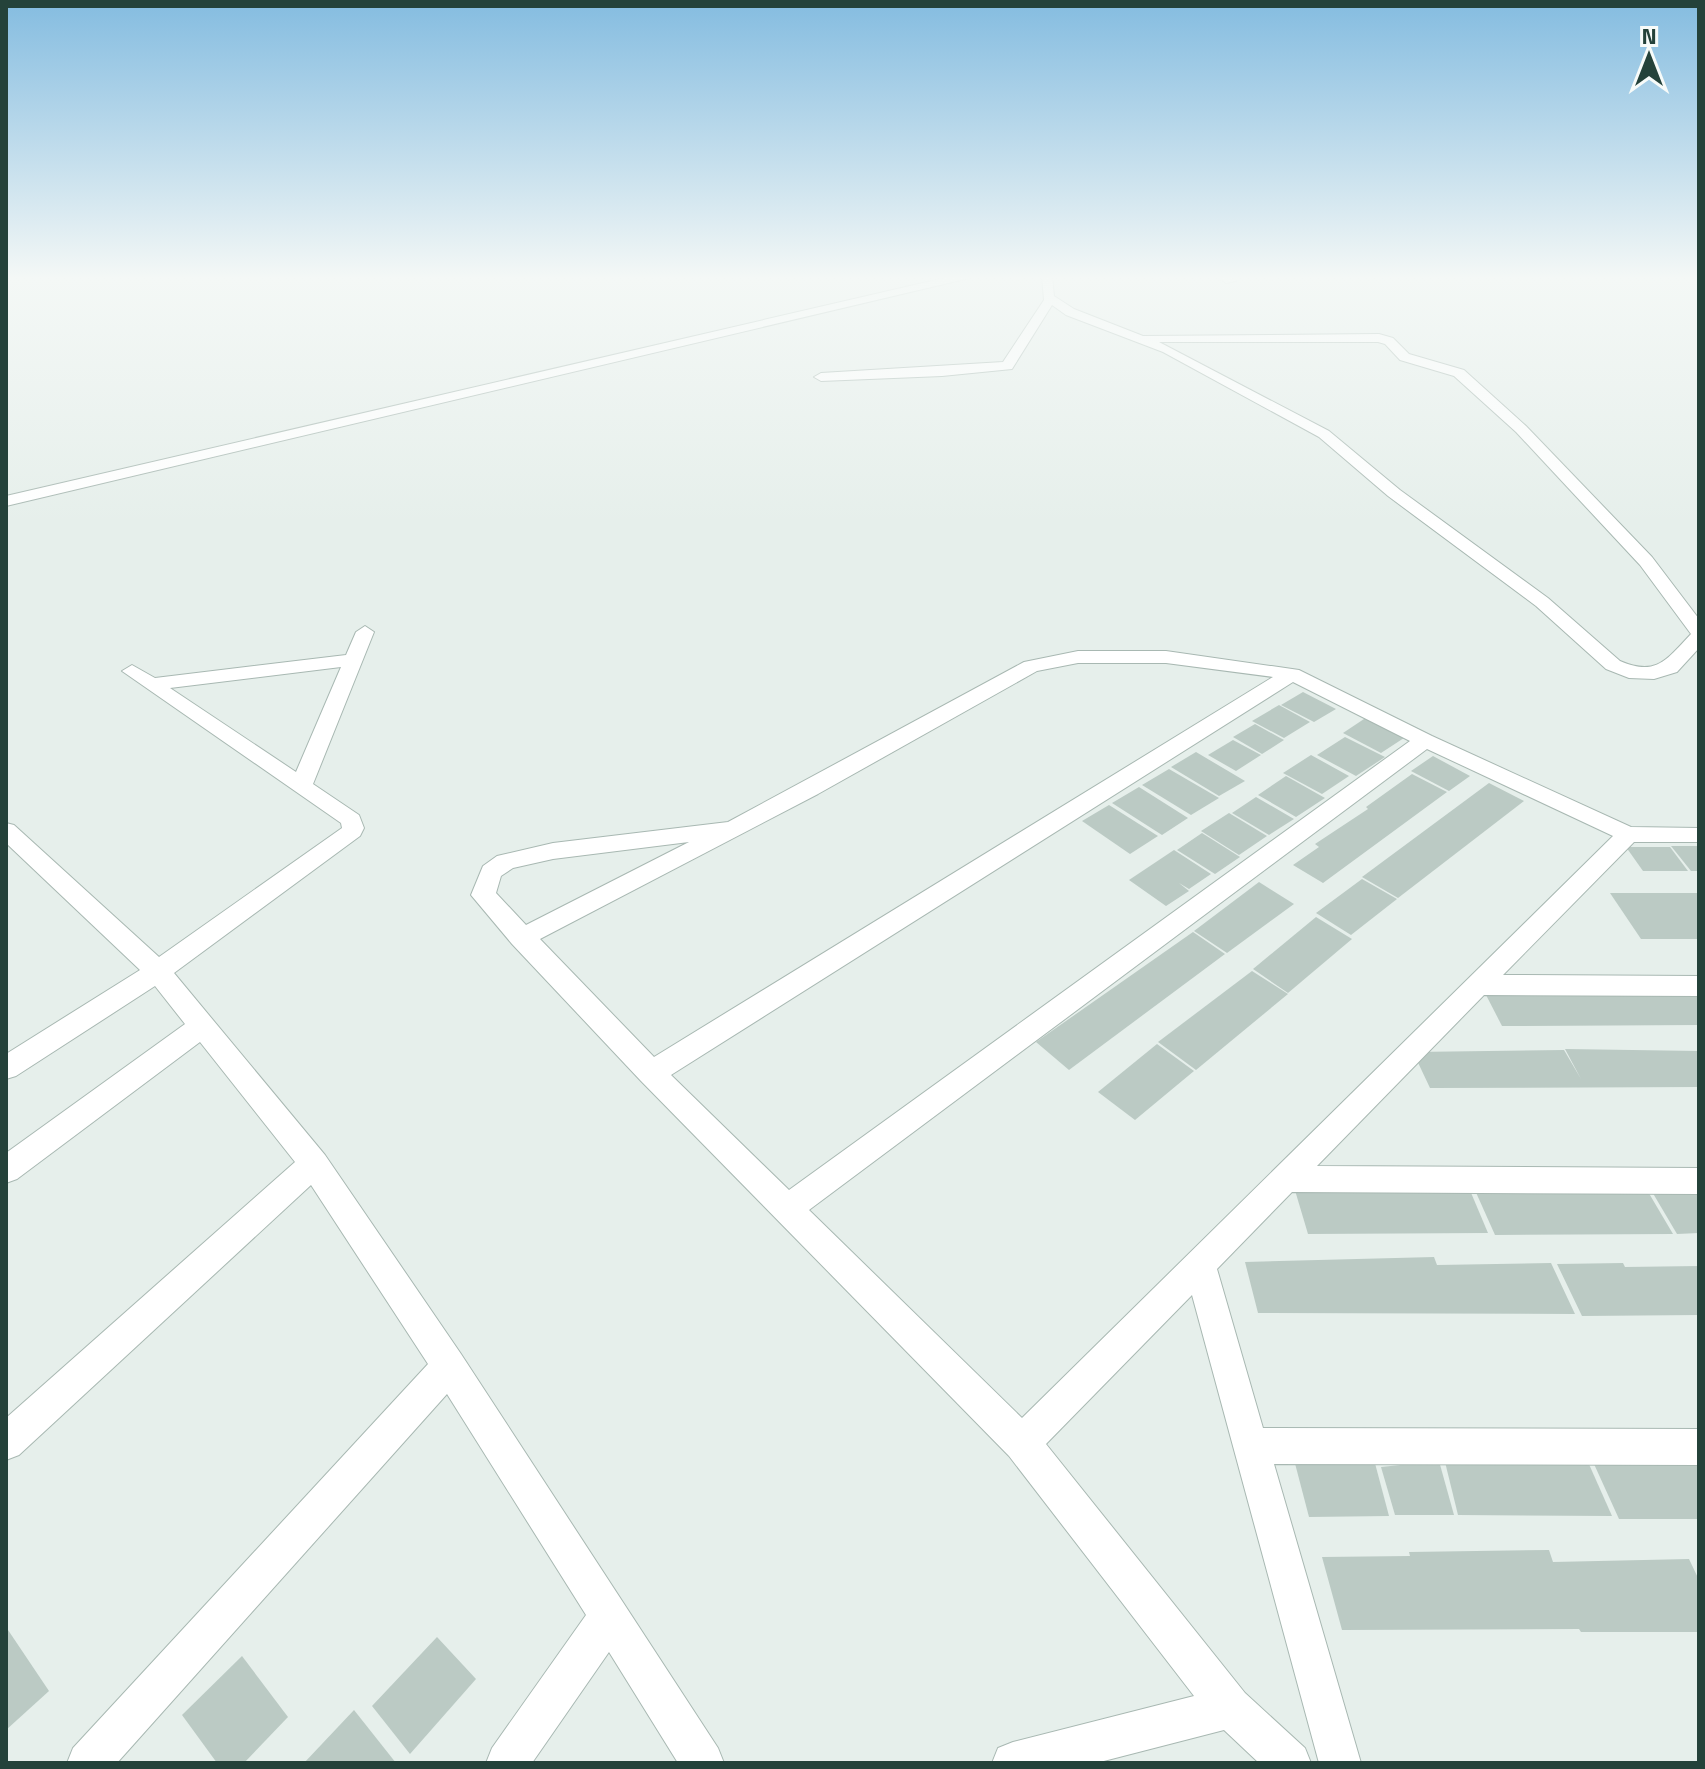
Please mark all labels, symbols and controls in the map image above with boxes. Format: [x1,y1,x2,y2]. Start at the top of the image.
north arrow [1609,16,1689,96]
text: N [1641,19,1657,53]

